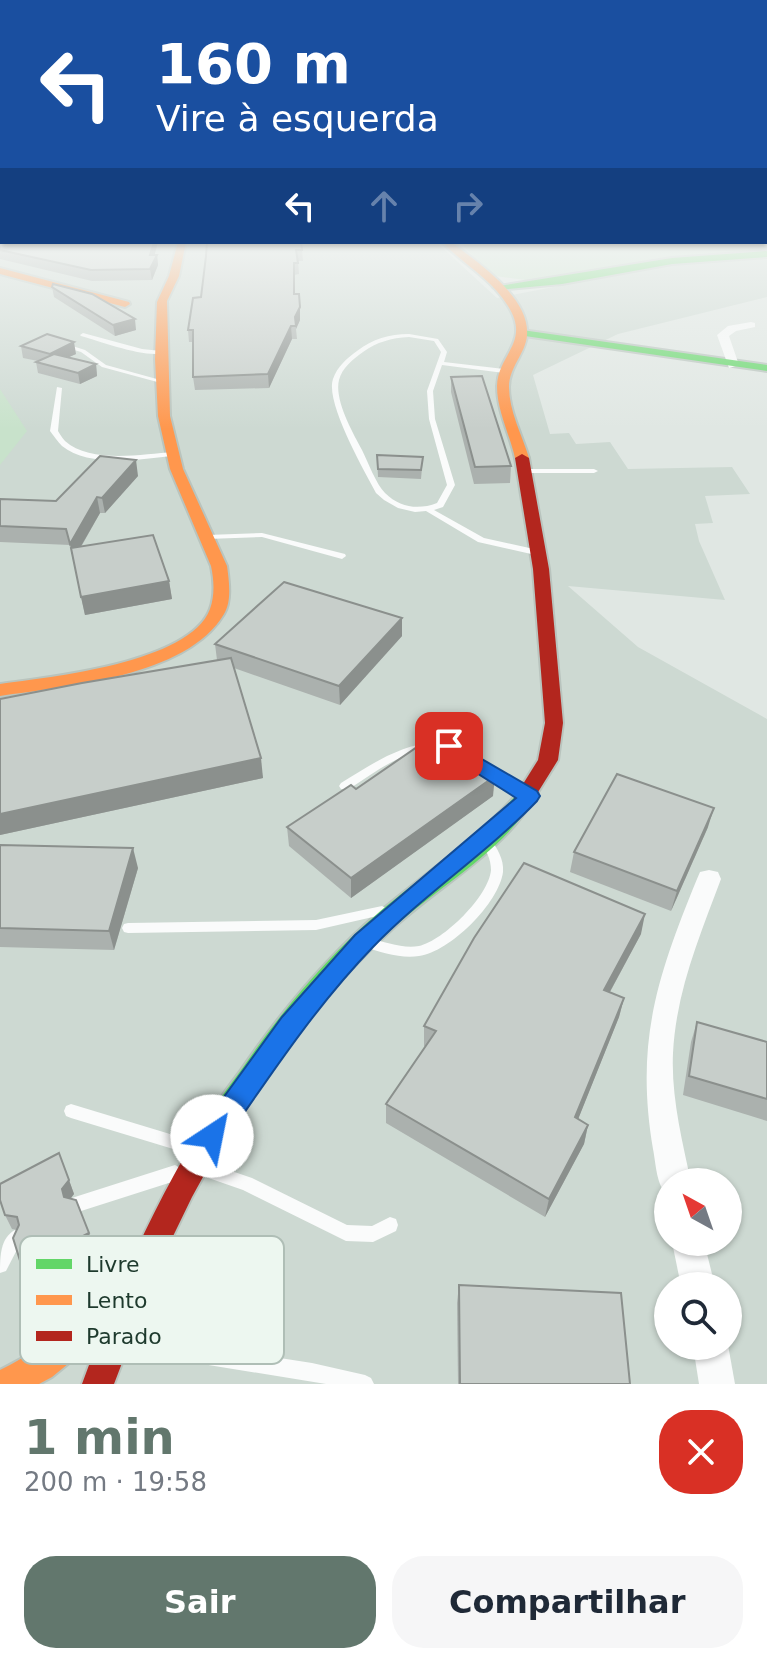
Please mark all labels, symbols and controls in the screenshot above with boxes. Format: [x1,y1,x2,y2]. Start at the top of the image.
text: 160 m [156,31,351,96]
icon: left [24,32,128,136]
text: Vire à esquerda [156,98,439,139]
icon: left [278,184,322,228]
icon: ahead [362,184,406,228]
icon: right [446,184,490,228]
pin [415,712,483,780]
icon: arrive [427,724,471,768]
position arrow [170,1094,254,1178]
north arrow [654,1168,742,1256]
map controls [654,1168,742,1360]
legend [20,1236,284,1364]
text: Livre [86,1252,140,1277]
button: search [654,1272,742,1360]
text: Lento [86,1288,147,1313]
text: Parado [86,1324,162,1349]
text: 1 min [24,1409,175,1465]
button: close [659,1410,743,1494]
text: 200 m · 19:58 [24,1467,207,1497]
button: Sair [24,1556,376,1648]
button: Compartilhar [392,1556,743,1648]

